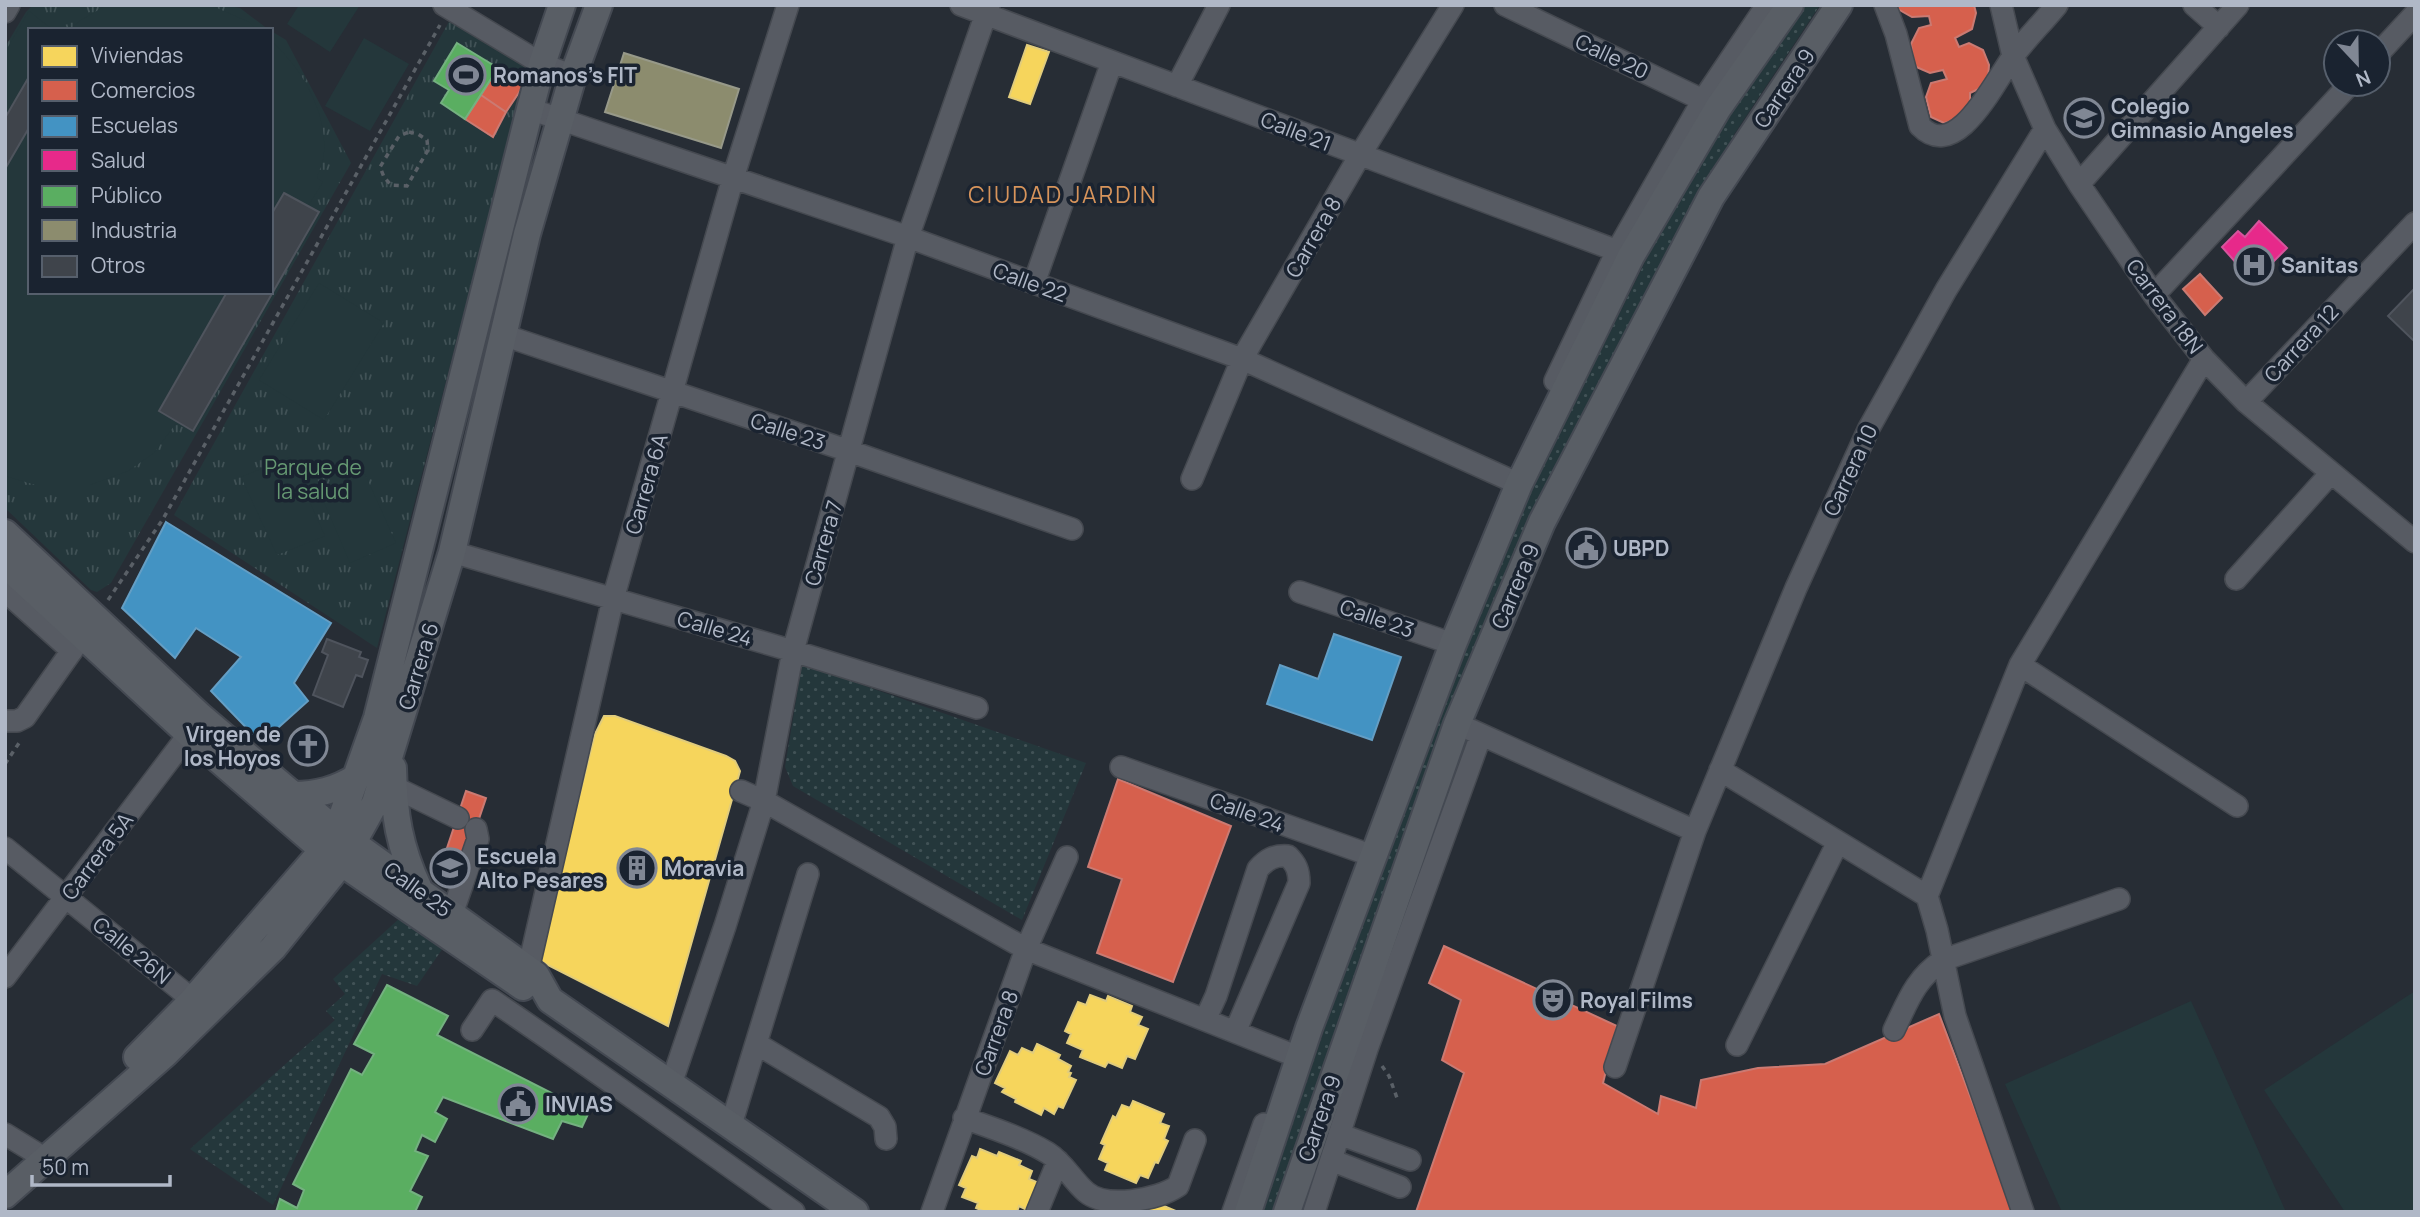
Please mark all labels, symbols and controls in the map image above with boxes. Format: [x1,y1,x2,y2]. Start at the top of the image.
street label: Calle 20 [1571,27,1653,85]
legend [28,28,273,294]
north arrow [2322,28,2392,98]
text: Viviendas [91,41,183,69]
street label: Carrera 9 [1747,43,1821,133]
sports icon: Romanos's FIT [445,54,487,96]
place label: Romanos's FIT [493,61,637,89]
text: N [2352,64,2375,93]
text: Comercios [91,76,195,104]
place label: Colegio Gimnasio Angeles [2111,92,2294,144]
school or university icon: Colegio Gimnasio Angeles [2063,97,2105,139]
street label: Calle 21 [1257,105,1335,157]
text: Escuelas [91,111,178,139]
text: Salud [91,146,145,174]
district label: CIUDAD JARDIN [968,178,1158,210]
text: Público [91,181,162,209]
street label: Carrera 8 [1279,191,1347,283]
text: Industria [91,216,177,244]
hospital icon: Sanitas [2233,244,2275,286]
text: Otros [91,251,145,279]
place label: Sanitas [2281,251,2359,279]
street label: Carrera 18N [2120,253,2210,359]
street label: Calle 22 [989,256,1071,308]
street label: Carrera 12 [2258,298,2344,388]
street label: Calle 23 [747,406,829,456]
street label: Carrera 10 [1817,420,1883,520]
street label: Carrera 6A [618,431,674,537]
park label: Parque de la salud [264,453,362,505]
street label: Carrera 7 [797,497,849,589]
public building icon: UBPD [1565,527,1607,569]
place label: UBPD [1613,534,1670,562]
street label: Carrera 9 [1485,539,1545,633]
street label: Calle 23 [1336,592,1418,644]
street label: Calle 24 [674,604,756,652]
street label: Carrera 6 [391,619,445,713]
place label: Virgen de los Hoyos [184,720,281,772]
church icon: Virgen de los Hoyos [287,725,329,767]
street label: Calle 24 [1206,786,1288,838]
street label: Carrera 5A [55,807,139,905]
place label: Escuela Alto Pesares [477,842,604,894]
school or university icon: Escuela Alto Pesares [429,847,471,889]
building icon: Moravia [616,847,658,889]
place label: Moravia [664,854,744,882]
street label: Calle 25 [379,855,457,923]
street label: Calle 26N [87,910,177,990]
theatre icon: Royal Films [1532,979,1574,1021]
street label: Carrera 8 [968,986,1024,1080]
place label: Royal Films [1580,986,1693,1014]
street label: Carrera 9 [1291,1071,1347,1165]
public building icon: INVIAS [497,1083,539,1125]
place label: INVIAS [545,1090,613,1118]
scale bar [32,1144,170,1188]
text: 50 m [42,1153,89,1181]

